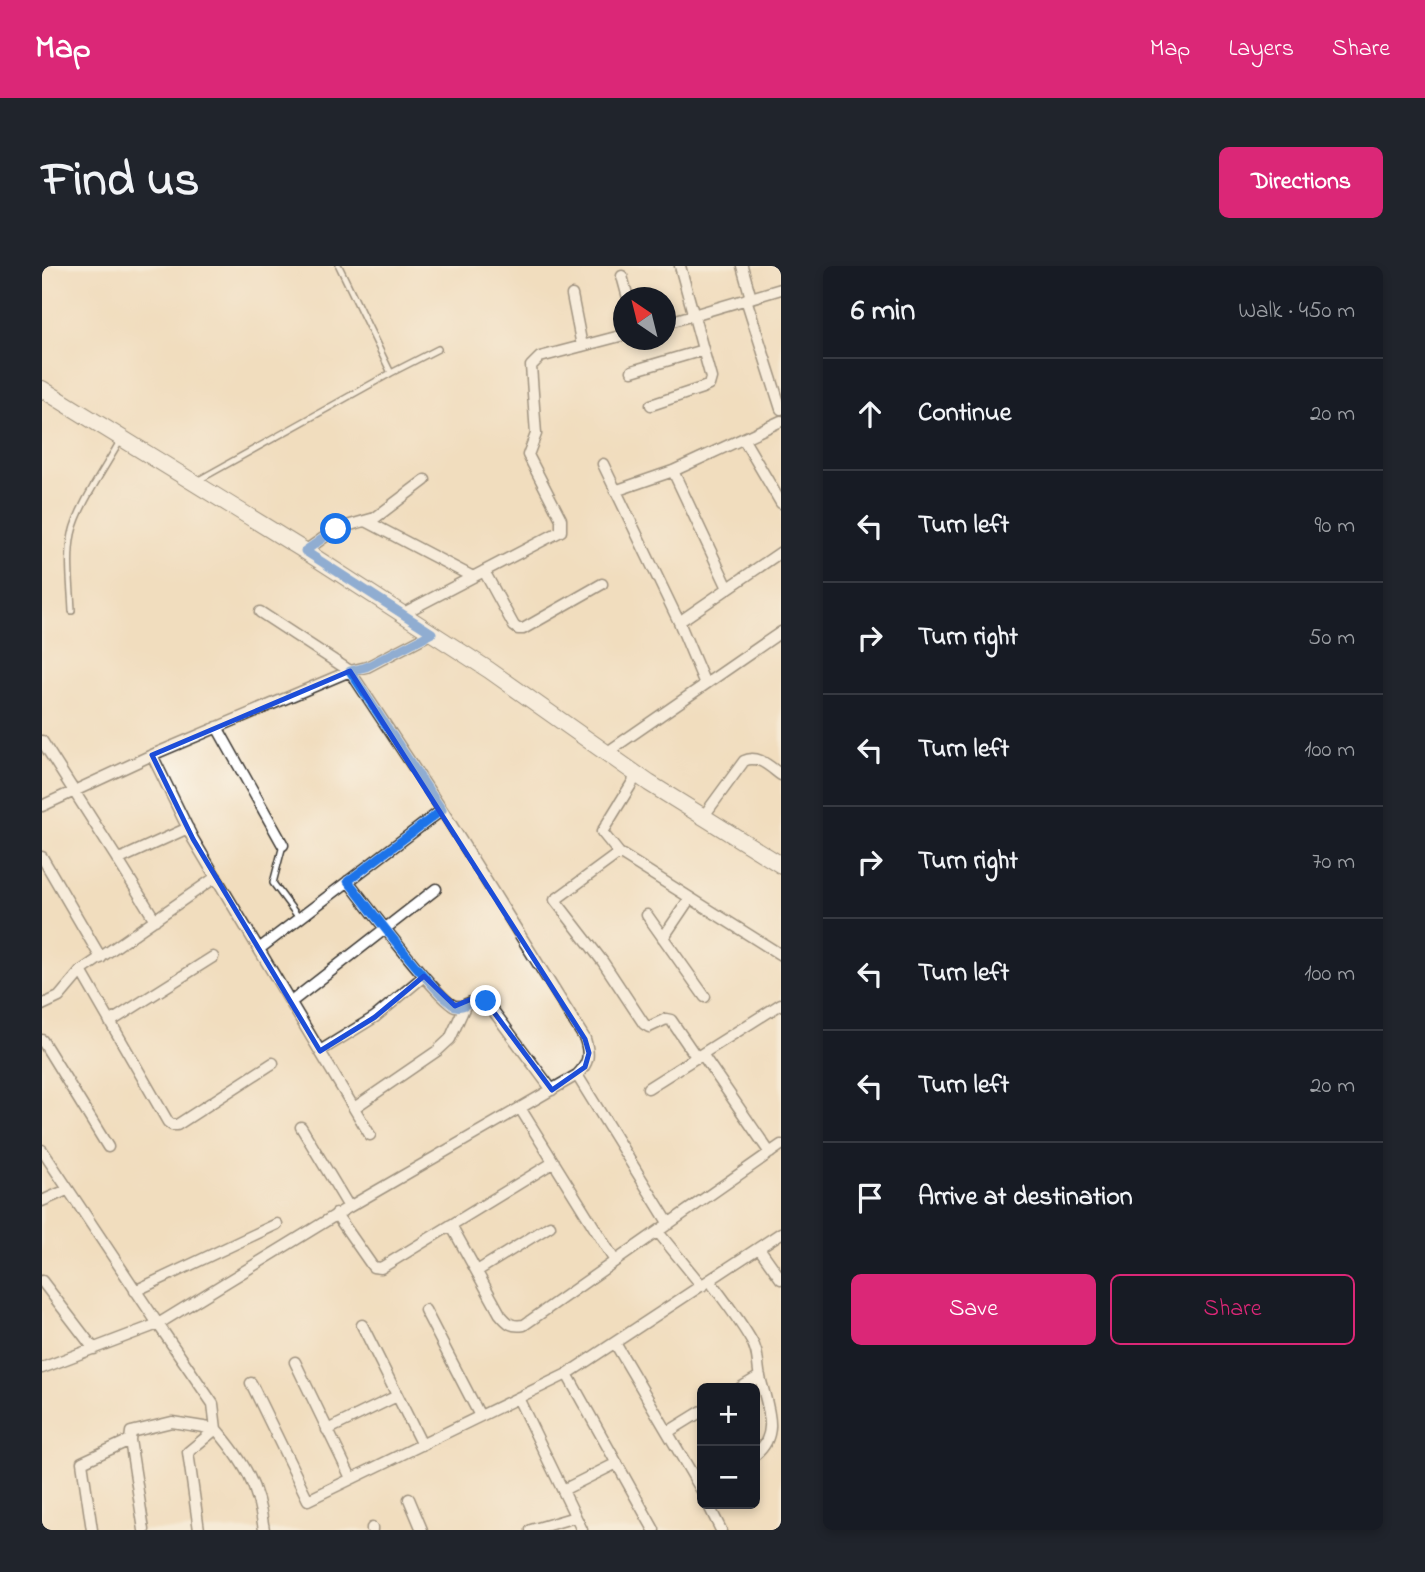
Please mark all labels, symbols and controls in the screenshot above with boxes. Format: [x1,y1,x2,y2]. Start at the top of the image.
text: Map [35,25,91,73]
text: Map [1150,32,1190,67]
text: Layers [1228,32,1294,67]
text: Share [1332,32,1390,67]
text: Find us [42,146,199,218]
button: Directions [1219,147,1383,218]
north arrow [613,287,676,350]
text: 6 min [851,290,915,334]
text: Walk · 450 m [1238,295,1355,328]
icon: ahead [851,395,889,433]
text: Continue [918,395,1011,433]
text: 20 m [1310,398,1355,431]
icon: left [851,507,889,545]
text: Turn left [918,507,1009,545]
text: 90 m [1315,510,1355,543]
route start [320,513,351,544]
icon: right [851,619,889,657]
text: Turn right [918,619,1018,657]
text: 50 m [1308,622,1355,655]
icon: left [851,731,889,769]
text: Turn left [918,731,1009,769]
text: 100 m [1304,734,1355,767]
icon: right [851,843,889,881]
text: Turn right [918,843,1018,881]
text: 70 m [1312,846,1355,879]
icon: left [851,955,889,993]
text: Turn left [918,955,1009,993]
text: 100 m [1304,958,1355,991]
route end [470,985,501,1016]
icon: left [851,1067,889,1105]
text: Turn left [918,1067,1009,1105]
text: 20 m [1310,1070,1355,1103]
icon: arrive [851,1179,889,1217]
text: Arrive at destination [918,1179,1133,1217]
button: Save [851,1274,1096,1345]
button: Share [1110,1274,1355,1345]
map controls [697,1383,760,1509]
button: + [697,1383,760,1446]
button: − [697,1446,760,1509]

